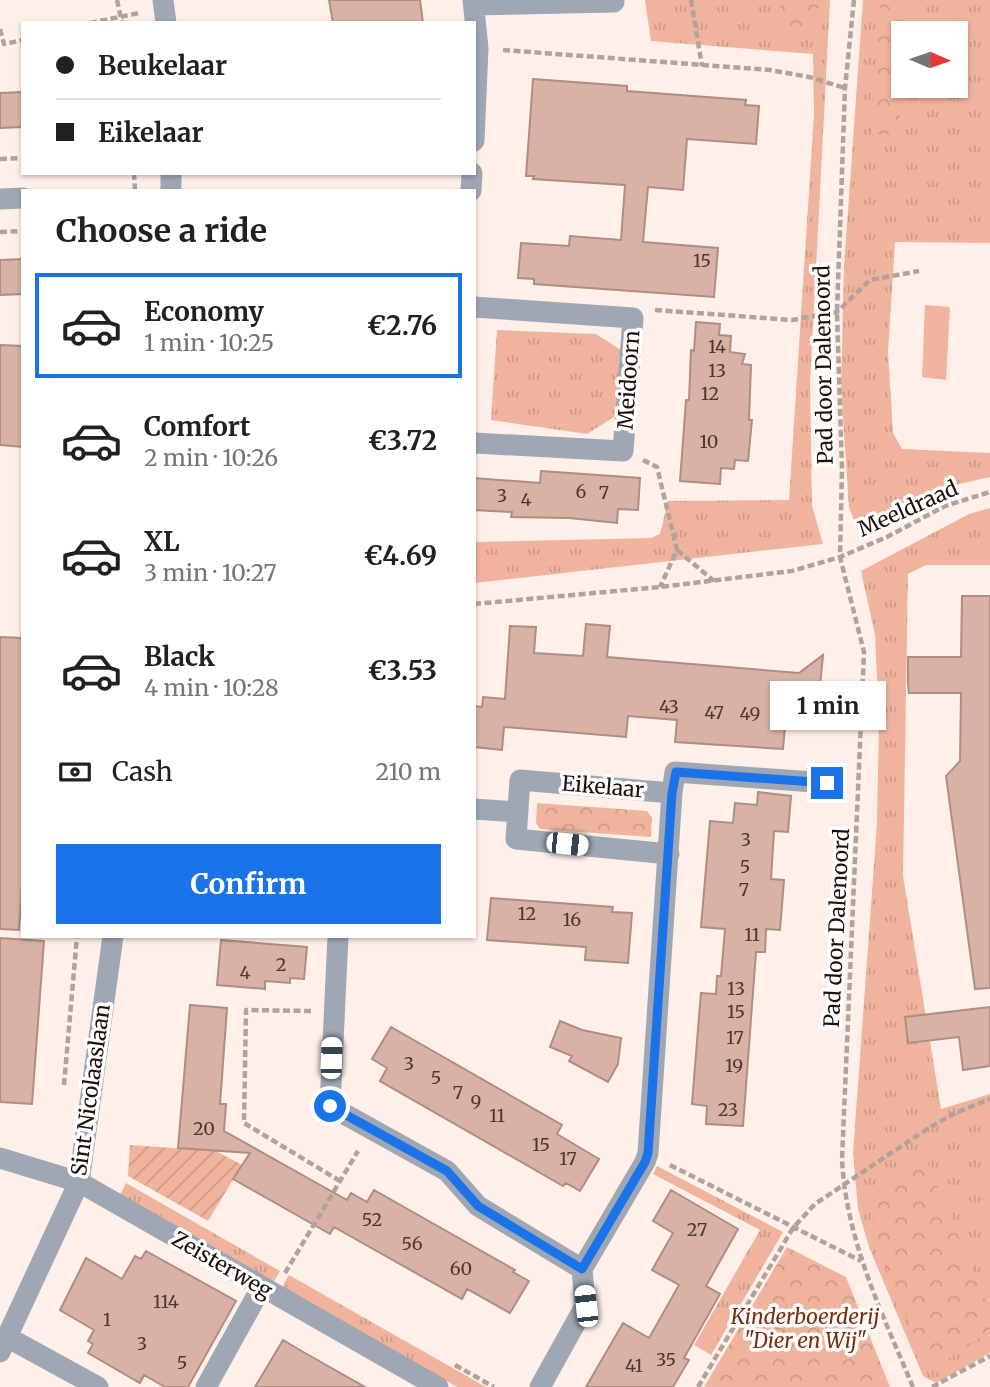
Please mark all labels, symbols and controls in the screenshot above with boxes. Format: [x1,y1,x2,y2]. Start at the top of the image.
north arrow [891,21,968,98]
map controls [891,21,968,98]
text: Beukelaar [98,49,227,82]
text: Eikelaar [98,116,204,149]
text: Choose a ride [56,211,267,251]
house number: 15 [693,249,711,272]
street label: Pad door Dalenoord [808,265,839,465]
icon: car [60,294,123,357]
text: Economy [144,295,264,328]
text: €2.76 [367,309,437,342]
text: 1 min · 10:25 [144,328,274,357]
street label: Meidoorn [612,329,645,430]
house number: 14 [708,335,726,358]
house number: 13 [708,359,726,382]
house number: 12 [701,382,719,405]
icon: car [60,409,123,472]
text: Comfort [144,410,250,443]
text: €3.72 [368,424,437,457]
house number: 10 [700,430,718,453]
text: 2 min · 10:26 [144,443,278,472]
street label: Meeldraad [854,474,962,543]
house number: 6 [576,480,587,503]
house number: 7 [599,481,609,504]
house number: 3 [497,484,507,507]
house number: 4 [520,488,532,511]
icon: car [60,524,123,587]
text: XL [144,525,180,558]
text: €4.69 [364,539,437,572]
text: 3 min · 10:27 [144,558,277,587]
icon: car [60,639,123,702]
text: Black [144,640,215,673]
text: €3.53 [367,654,437,687]
text: 4 min · 10:28 [144,673,279,702]
callout: 1 min [769,682,885,730]
text: 1 min [797,691,859,720]
house number: 43 [659,695,679,718]
house number: 47 [704,701,724,724]
house number: 49 [740,702,760,725]
icon: cash [56,753,94,791]
text: Cash [112,755,173,788]
text: 210 m [376,757,441,786]
route end [811,767,843,799]
street label: Eikelaar [561,769,645,804]
street label: Pad door Dalenoord [818,827,855,1028]
house number: 3 [741,828,751,851]
car [546,831,589,857]
button: Confirm [56,844,441,924]
house number: 5 [740,855,750,878]
house number: 7 [739,878,749,901]
house number: 12 [518,902,536,925]
house number: 16 [563,908,581,931]
house number: 11 [744,923,760,946]
house number: 2 [276,953,286,976]
house number: 4 [239,961,251,984]
house number: 13 [727,977,745,1000]
house number: 15 [727,1000,745,1023]
street label: Sint Nicolaaslaan [65,1002,116,1178]
house number: 17 [726,1026,744,1049]
car [320,1037,343,1079]
house number: 3 [404,1052,414,1075]
house number: 19 [725,1054,743,1077]
house number: 5 [431,1066,441,1089]
house number: 7 [453,1081,463,1104]
route start [314,1090,346,1122]
house number: 9 [471,1090,481,1113]
house number: 23 [718,1098,738,1121]
house number: 11 [489,1104,505,1127]
house number: 20 [193,1117,215,1140]
house number: 15 [532,1133,550,1156]
house number: 17 [559,1147,577,1170]
house number: 52 [362,1208,382,1231]
house number: 27 [687,1218,707,1241]
street label: Zeisterweg [167,1225,278,1304]
house number: 56 [401,1232,423,1255]
house number: 60 [450,1257,472,1280]
car [574,1284,599,1328]
house number: 114 [153,1290,179,1313]
park label: Kinderboerderij "Dier en Wij" [730,1303,879,1354]
house number: 1 [103,1308,111,1331]
house number: 3 [137,1332,147,1355]
house number: 35 [656,1348,676,1371]
house number: 5 [177,1351,187,1374]
house number: 41 [625,1354,643,1377]

